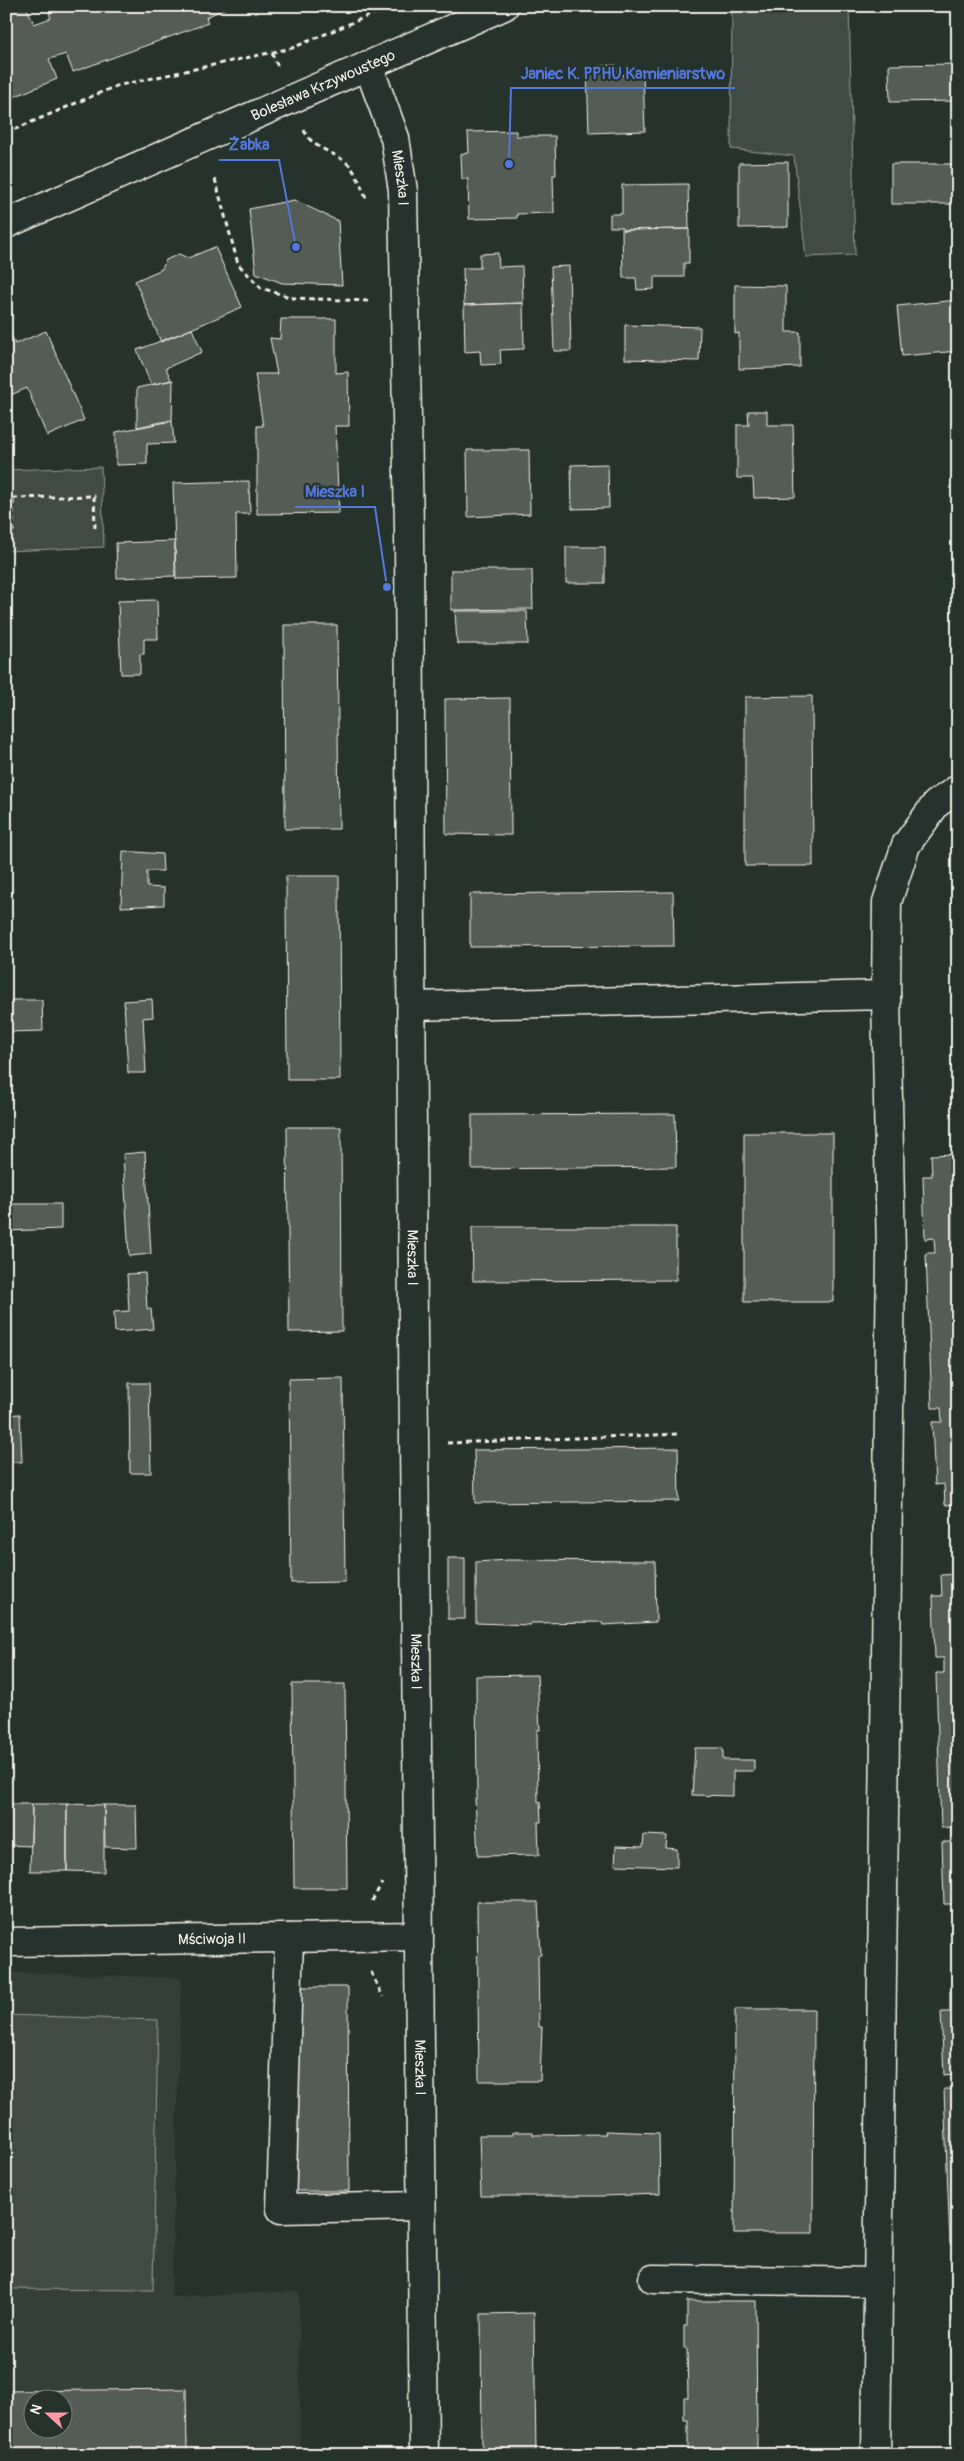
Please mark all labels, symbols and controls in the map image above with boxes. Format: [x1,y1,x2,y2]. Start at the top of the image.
street label: Bolesława Krzywoustego [248,45,398,125]
callout: Janiec K. PPHU Kamieniarstwo [511,57,735,88]
text: Janiec K. PPHU Kamieniarstwo [521,64,726,84]
callout: Żabka [219,129,279,160]
text: Żabka [229,135,270,155]
street label: Mieszka I [387,149,413,206]
callout: Mieszka I [295,476,375,507]
text: Mieszka I [305,482,365,502]
street label: Mieszka I [403,1229,422,1286]
street label: Mieszka I [406,1633,426,1690]
street label: Mściwoja II [178,1929,246,1949]
street label: Mieszka I [410,2039,430,2096]
north arrow [22,2388,72,2438]
text: N [27,2402,46,2417]

